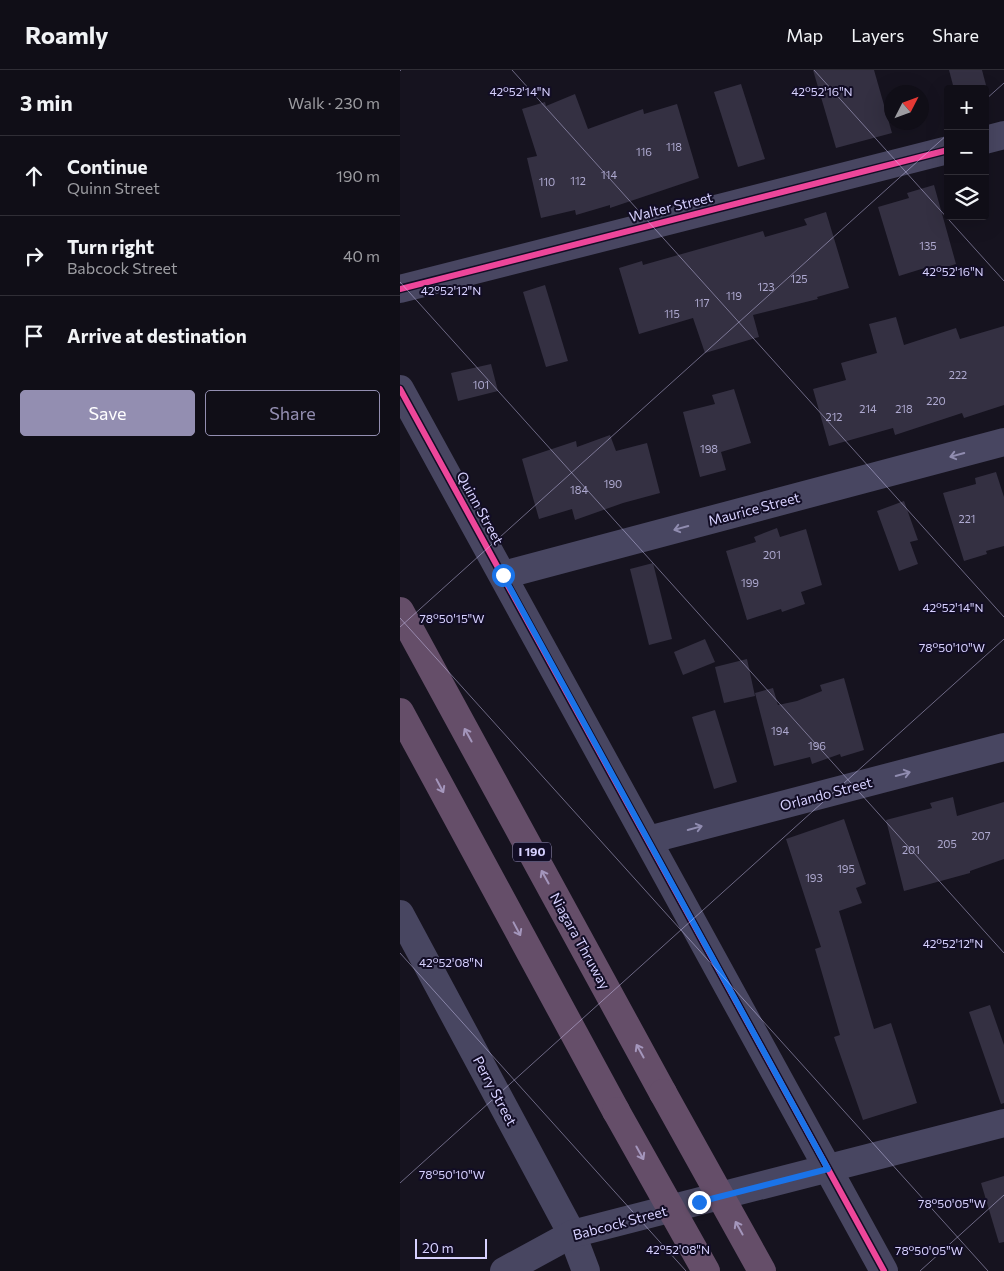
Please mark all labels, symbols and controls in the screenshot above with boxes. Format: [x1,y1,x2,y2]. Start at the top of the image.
text: Roamly [25,20,108,49]
text: Map [786,24,823,46]
text: Layers [851,24,904,46]
text: Share [932,24,979,46]
text: 42°52'14"N [489,84,551,98]
text: 42°52'16"N [791,84,853,98]
north arrow [884,85,929,130]
map controls [944,85,989,220]
button: + [944,85,989,130]
text: 3 min [20,90,73,115]
text: Walk · 230 m [288,93,380,112]
button: − [944,130,989,175]
house number: 118 [666,140,682,153]
house number: 116 [636,145,652,158]
text: Continue [67,155,147,178]
icon: ahead [20,162,48,190]
text: 190 m [336,166,380,185]
house number: 114 [601,168,617,181]
house number: 112 [570,174,586,187]
house number: 110 [539,175,555,188]
button: layers [944,175,989,220]
text: Quinn Street [67,178,160,197]
street label: Walter Street [627,188,715,225]
text: Turn right [67,235,154,258]
house number: 135 [919,239,937,252]
icon: right [20,242,48,270]
text: 40 m [343,246,380,265]
text: Babcock Street [67,258,178,277]
text: 42°52'16"N [922,264,984,278]
house number: 125 [790,272,808,285]
house number: 123 [757,280,775,293]
text: 42°52'12"N [421,283,481,297]
house number: 119 [726,289,742,302]
house number: 117 [694,296,710,309]
house number: 115 [664,307,680,320]
icon: arrive [20,322,48,350]
text: Arrive at destination [67,324,247,347]
house number: 222 [949,368,967,381]
house number: 101 [473,378,489,391]
button: Save [20,390,195,436]
button: Share [205,390,380,436]
house number: 220 [926,394,946,407]
house number: 214 [859,402,877,415]
house number: 218 [895,402,913,415]
house number: 212 [826,410,842,423]
house number: 198 [700,442,718,455]
one-way arrow [949,451,965,460]
street label: Quinn Street [453,468,508,548]
house number: 190 [604,477,622,490]
house number: 184 [570,483,588,496]
street label: Maurice Street [706,488,802,529]
house number: 221 [959,512,975,525]
one-way arrow [674,524,690,533]
house number: 201 [763,548,781,561]
route start [492,564,515,587]
house number: 199 [741,576,759,589]
text: 42°52'14"N [922,600,984,614]
text: 78°50'15"W [419,611,485,625]
text: 78°50'10"W [919,640,985,654]
house number: 194 [771,724,789,737]
one-way arrow [462,728,472,742]
house number: 196 [808,739,826,752]
one-way arrow [895,768,911,778]
street label: Orlando Street [778,773,874,814]
one-way arrow [436,778,445,793]
one-way arrow [687,823,703,832]
house number: 207 [971,829,991,842]
house number: 205 [937,837,957,850]
road number: I 190 [513,842,551,862]
house number: 201 [902,843,920,856]
house number: 195 [837,862,855,875]
one-way arrow [540,871,550,885]
house number: 193 [805,871,823,884]
street label: Niagara Thruway [547,890,614,992]
one-way arrow [513,921,523,935]
text: 42°52'12"N [923,936,983,950]
text: 42°52'08"N [419,955,483,969]
one-way arrow [635,1043,645,1058]
street label: Perry Street [470,1053,521,1129]
one-way arrow [635,1146,645,1161]
text: 78°50'10"W [419,1167,485,1181]
route end [688,1191,711,1214]
text: 78°50'05"W [918,1196,986,1210]
street label: Babcock Street [571,1202,669,1243]
one-way arrow [733,1222,743,1236]
scale bar [415,1236,488,1259]
text: 20 m [422,1239,454,1256]
text: 42°52'08"N [646,1242,710,1256]
text: 78°50'05"W [895,1243,963,1257]

